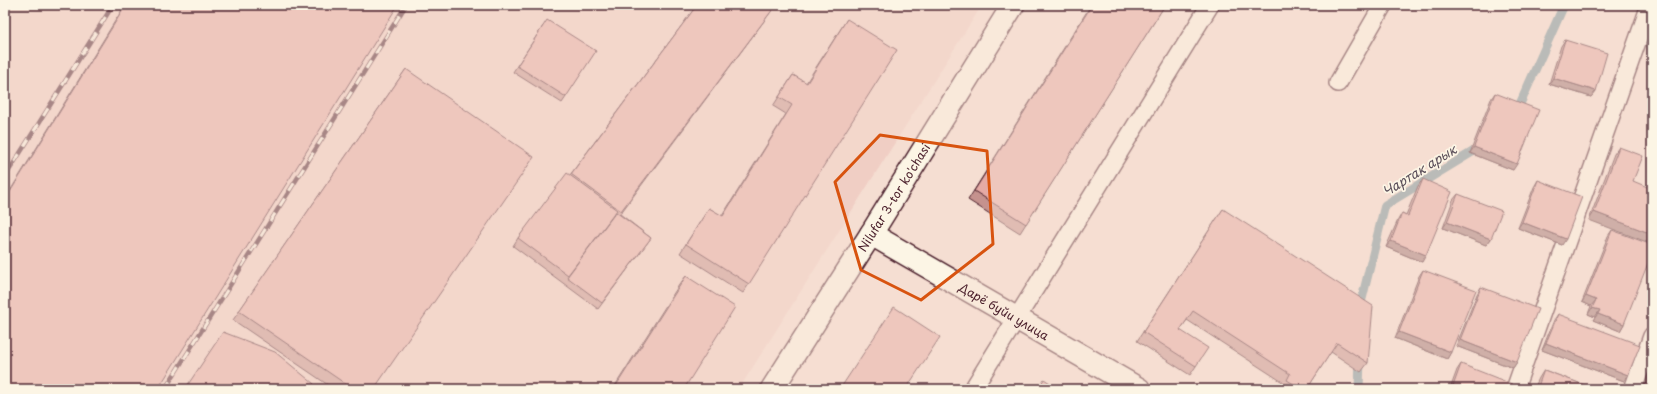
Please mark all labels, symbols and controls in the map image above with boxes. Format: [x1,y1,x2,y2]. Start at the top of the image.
water label: Чартак арык [1378,139,1461,200]
street label: Nilufar 3-tor ko'chasi [853,140,934,255]
street label: Дарё буйи улица [955,277,1053,344]

